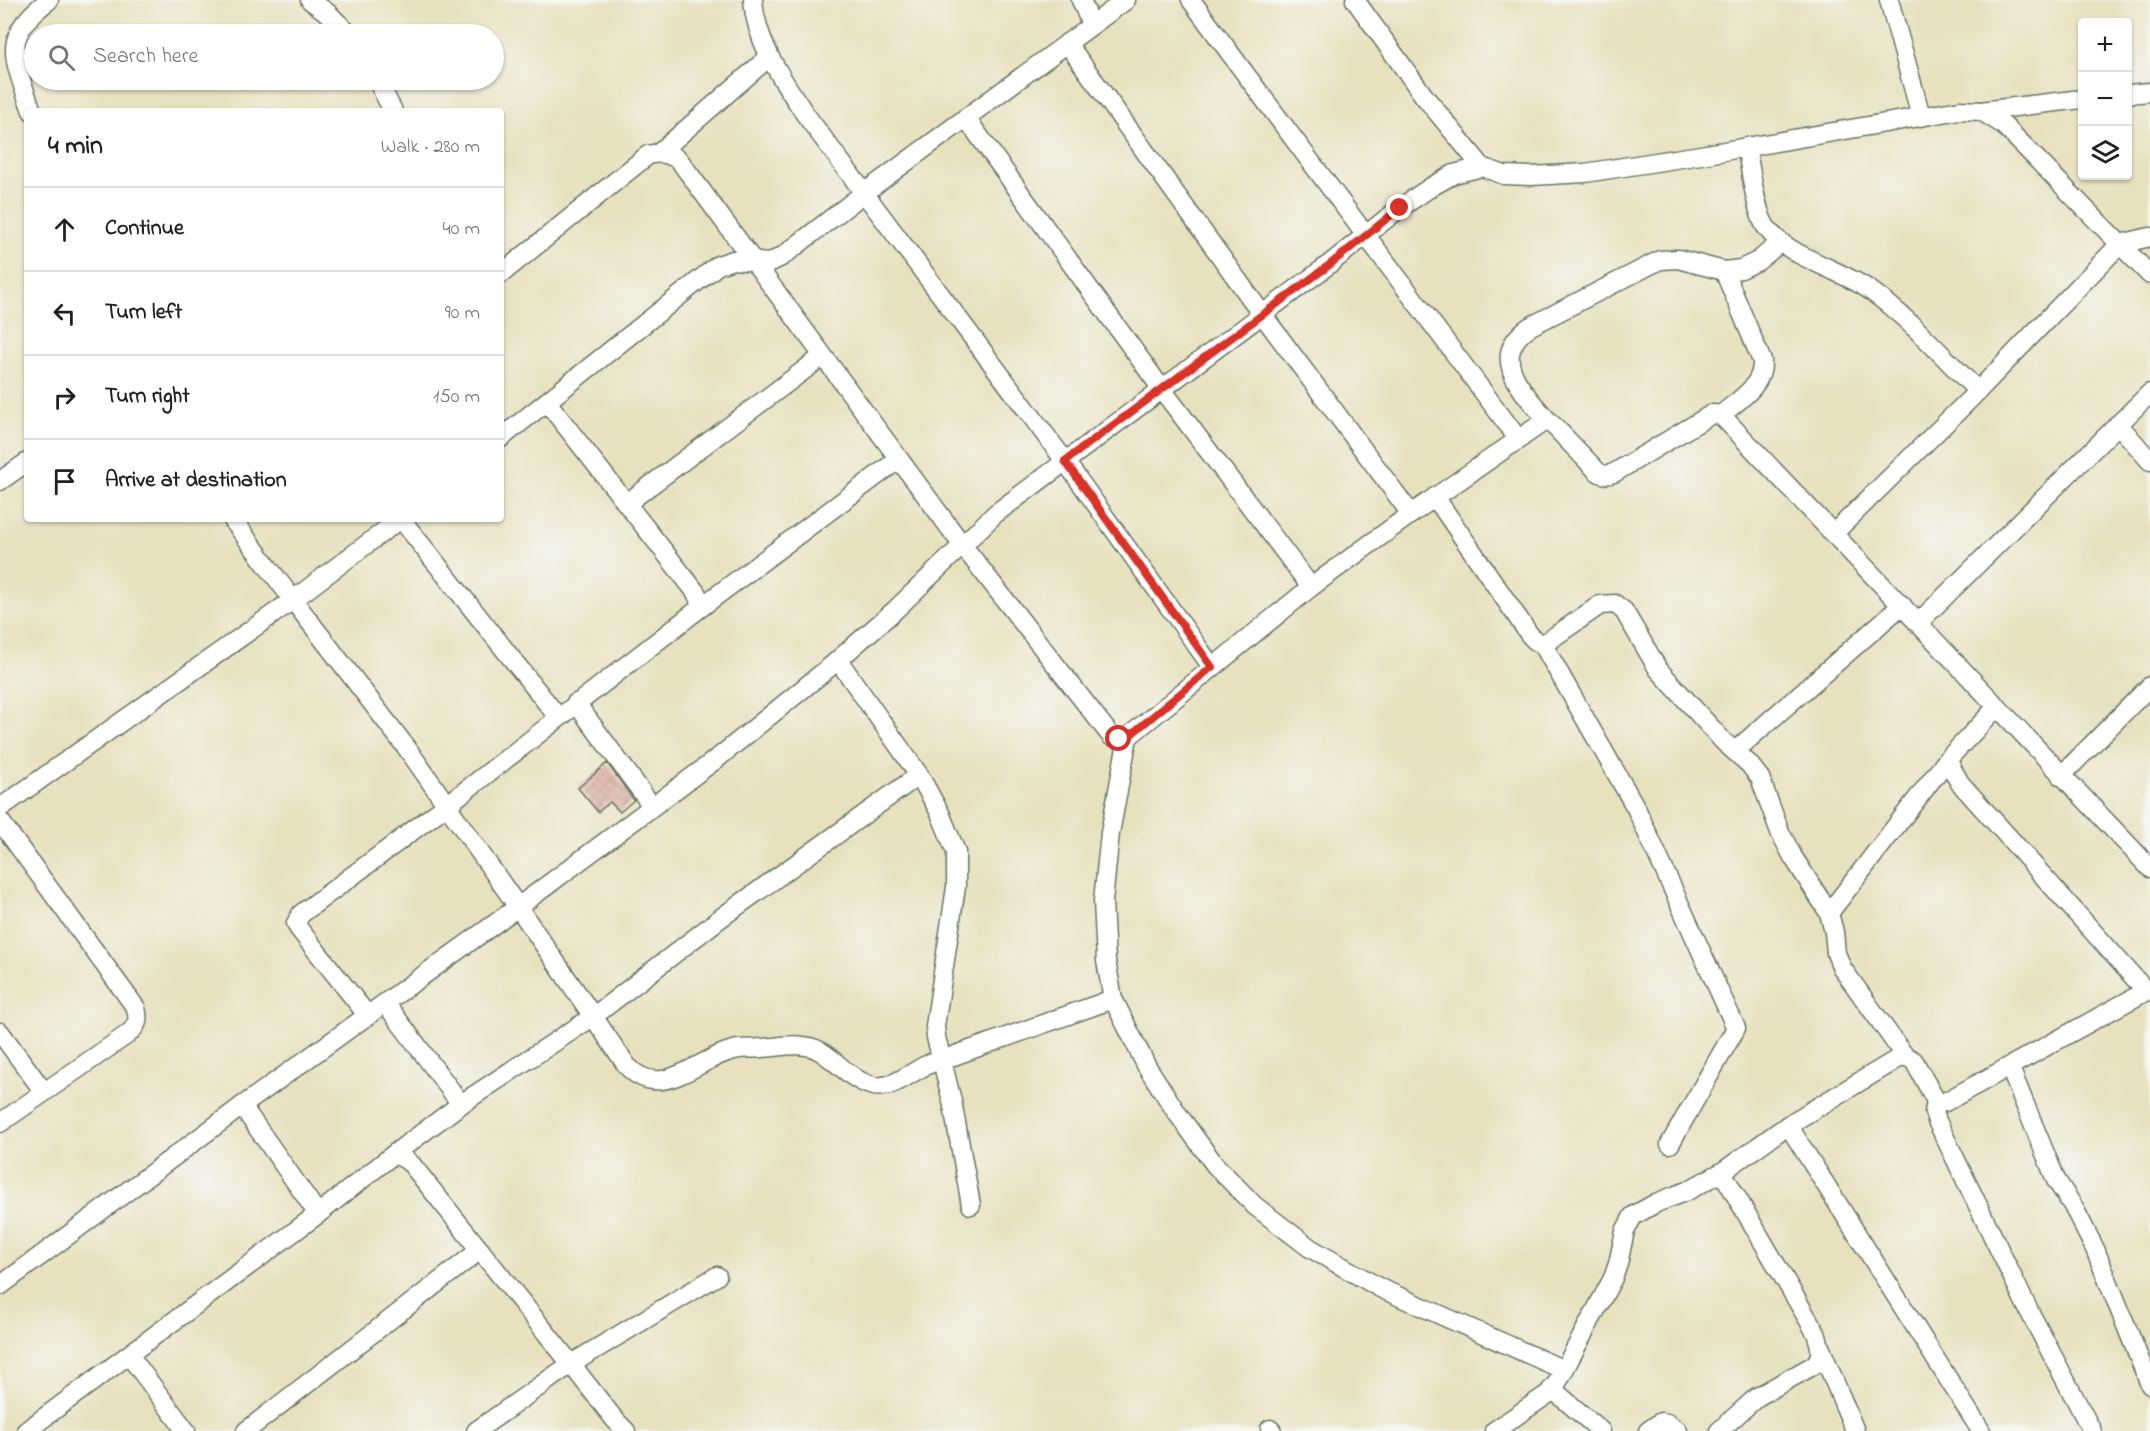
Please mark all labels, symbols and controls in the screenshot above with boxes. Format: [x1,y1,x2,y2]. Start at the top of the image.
map controls [2078,18,2132,180]
button: + [2078,18,2132,72]
search box [24,24,504,90]
icon: search [45,41,78,74]
text: Search here [93,41,198,73]
button: − [2078,72,2132,126]
button: layers [2078,126,2132,180]
text: 4 min [48,128,103,166]
text: Walk · 280 m [381,133,480,162]
route end [1386,194,1412,220]
icon: ahead [48,213,81,246]
text: Continue [105,213,184,245]
text: 40 m [443,215,480,244]
icon: left [48,297,81,330]
text: Turn left [105,297,182,329]
text: 90 m [445,299,480,328]
icon: right [48,381,81,414]
text: Turn right [105,381,190,413]
text: 150 m [433,383,480,412]
icon: arrive [48,465,81,498]
text: Arrive at destination [105,465,287,497]
route start [1105,725,1131,751]

